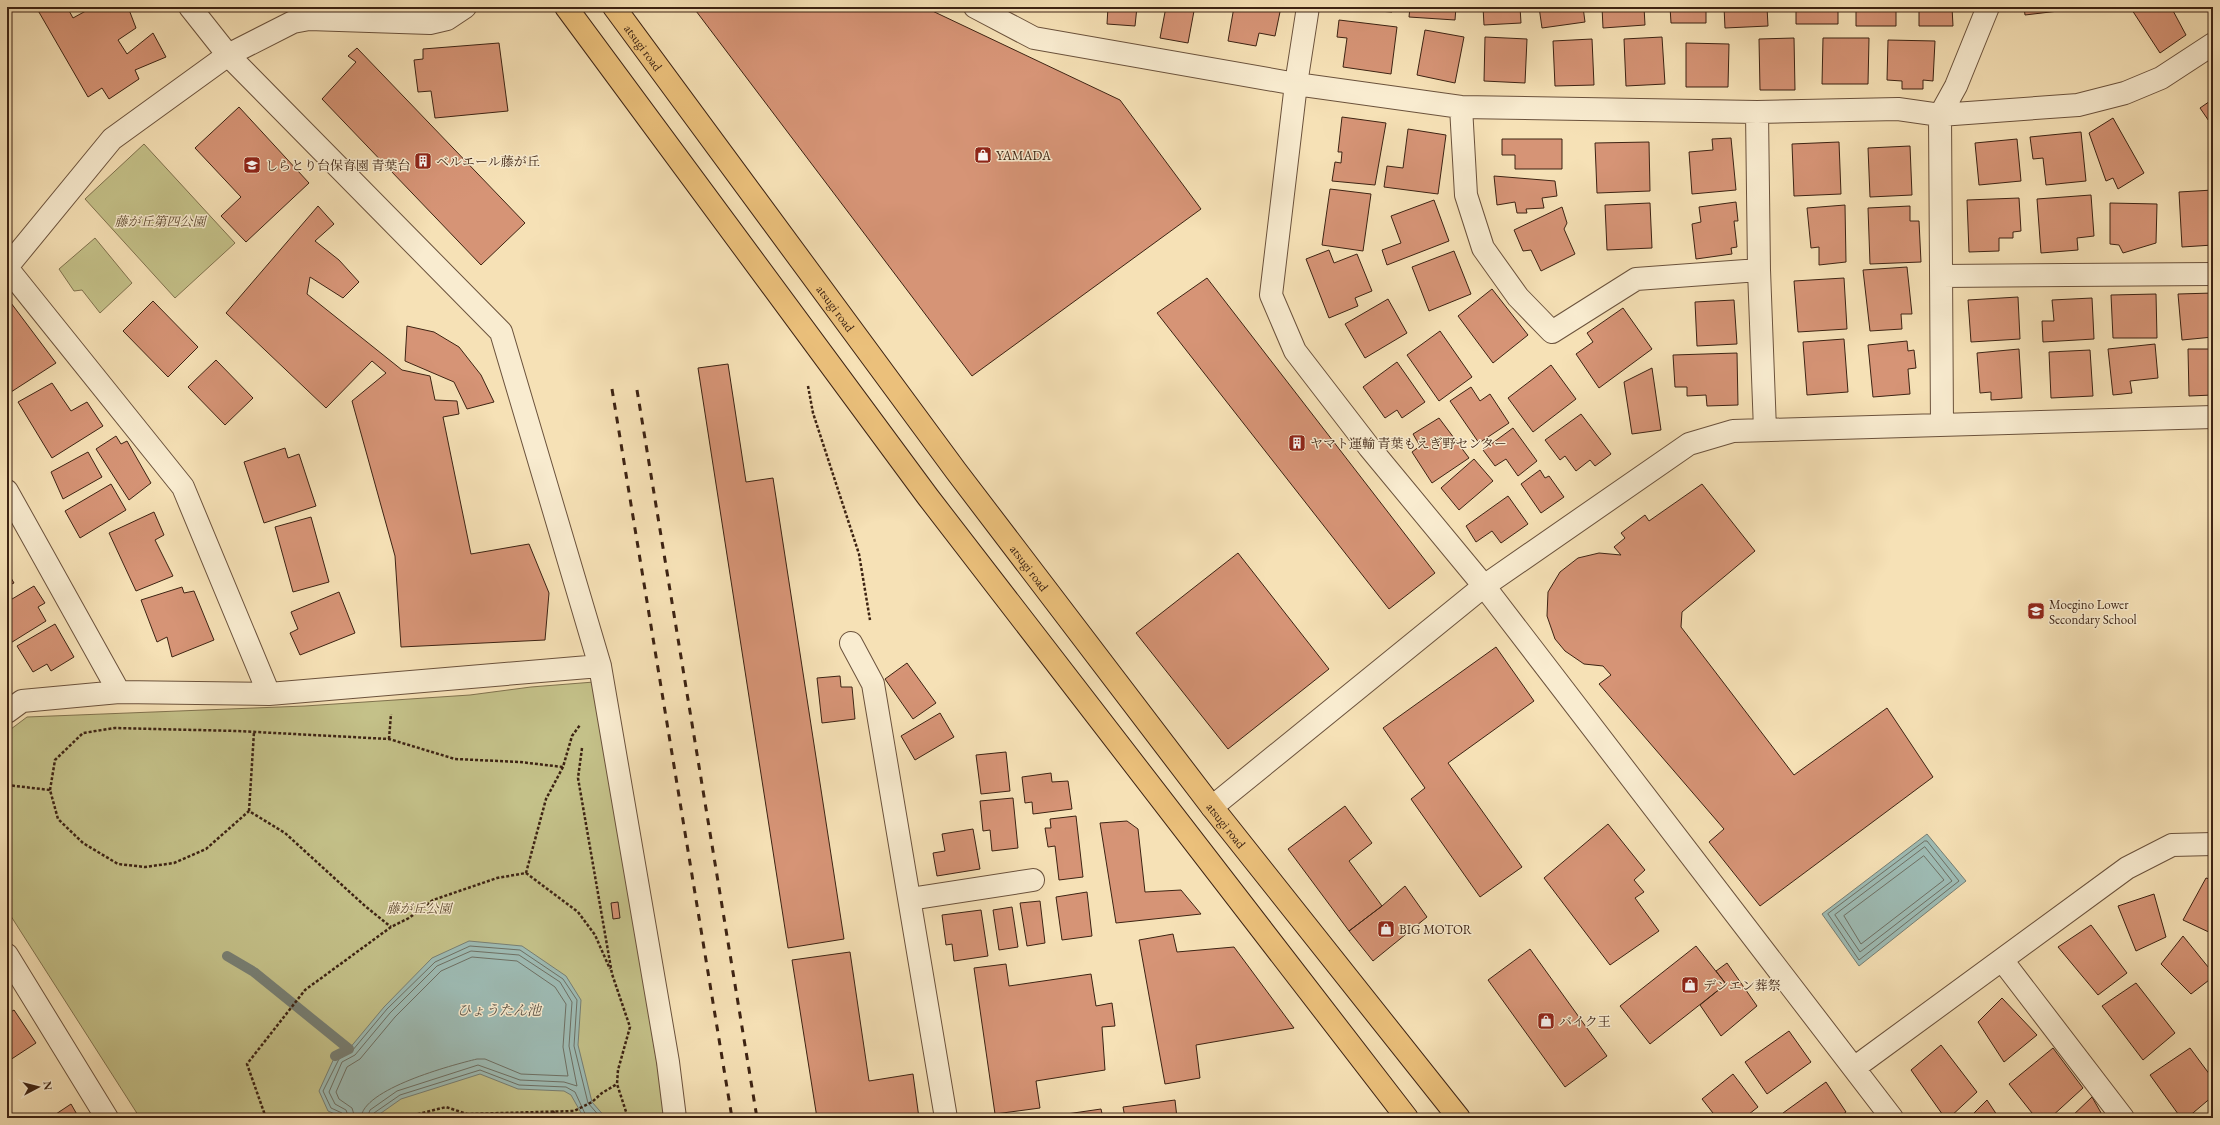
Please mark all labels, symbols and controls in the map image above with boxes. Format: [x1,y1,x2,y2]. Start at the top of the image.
street label: atsugi road [621,20,667,74]
shop icon: YAMADA [973,145,993,165]
place label: YAMADA [996,147,1052,164]
building icon: ベルエール藤が丘 [413,151,433,171]
place label: ベルエール藤が丘 [436,153,540,170]
school or university icon: しらとり台保育園 青葉台 [242,155,262,175]
place label: しらとり台保育園 青葉台 [265,157,411,174]
park label: 藤が丘第四公園 [114,213,207,230]
street label: atsugi road [813,281,859,335]
building icon: ヤマト運輸 青葉もえぎ野センター [1287,433,1307,453]
place label: ヤマト運輸 青葉もえぎ野センター [1310,435,1507,452]
street label: atsugi road [1007,541,1053,595]
place label: Moegino Lower Secondary School [2049,596,2137,628]
school or university icon: Moegino Lower Secondary School [2026,601,2046,621]
street label: atsugi road [1203,799,1250,852]
park label: 藤が丘公園 [386,900,453,917]
shop icon: BIG MOTOR [1376,919,1396,939]
place label: BIG MOTOR [1399,921,1473,938]
shop icon: デンエン葬祭 [1680,975,1700,995]
place label: デンエン葬祭 [1703,977,1781,994]
water label: ひょうたん池 [457,1001,543,1019]
shop icon: バイク王 [1536,1011,1556,1031]
place label: バイク王 [1559,1013,1611,1030]
north arrow [18,1067,58,1107]
text: N [40,1081,55,1091]

